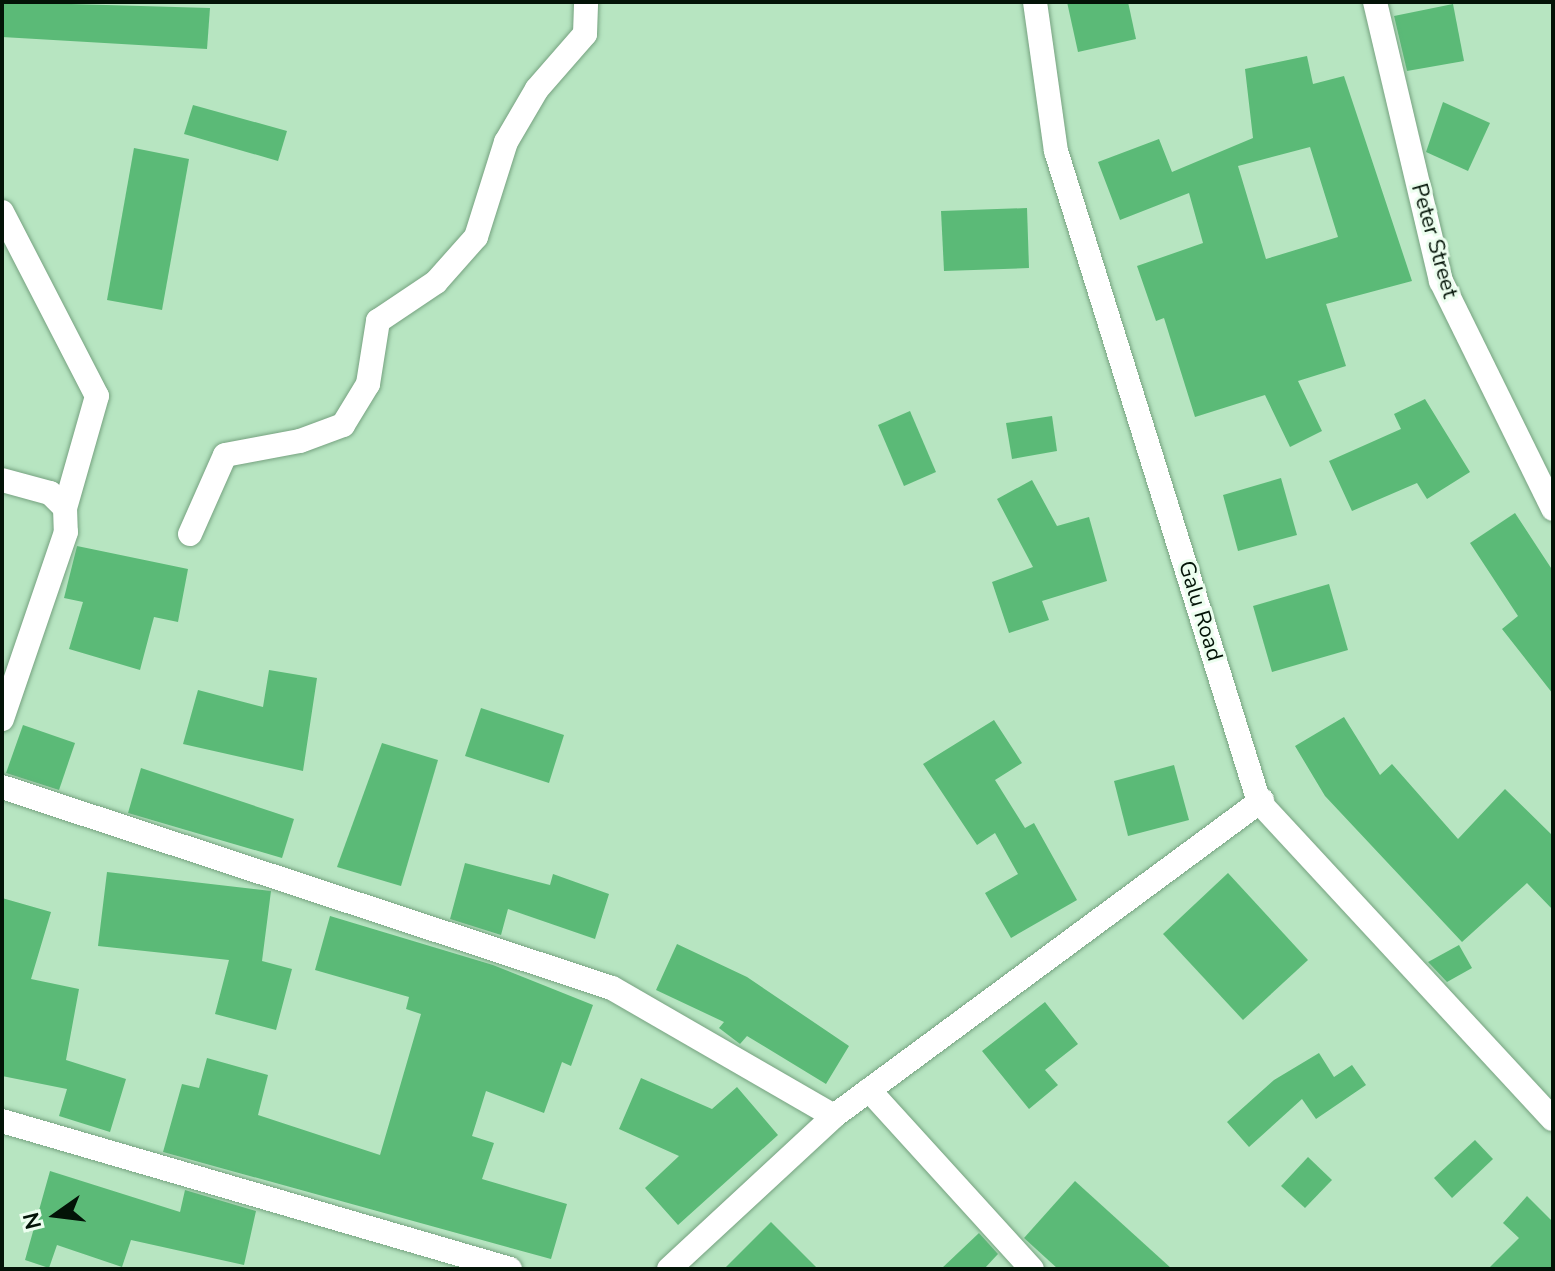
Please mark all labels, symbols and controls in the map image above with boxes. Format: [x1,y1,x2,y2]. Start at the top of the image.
street label: Peter Street [1405,181,1463,301]
street label: Galu Road [1172,558,1228,664]
north arrow [16,1175,96,1255]
text: N [16,1209,49,1232]

